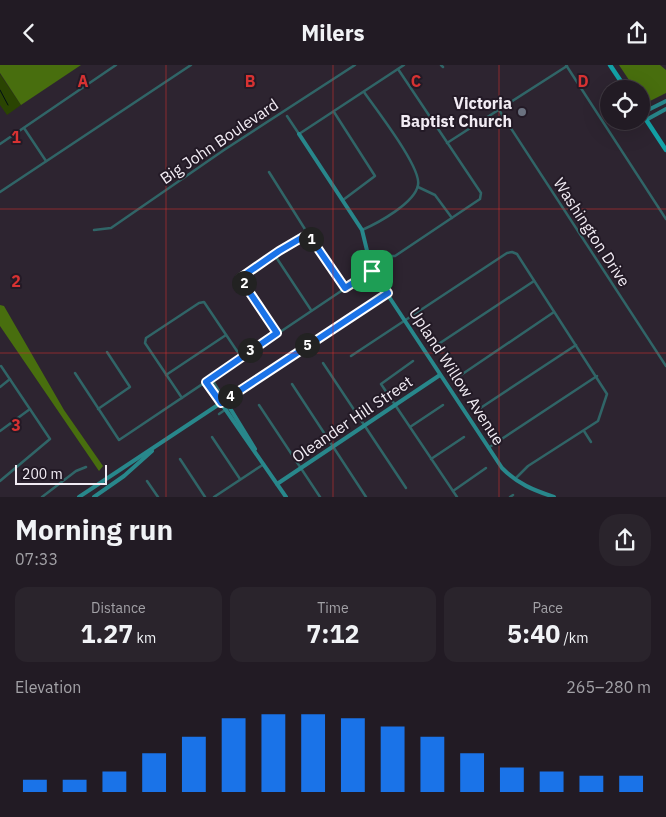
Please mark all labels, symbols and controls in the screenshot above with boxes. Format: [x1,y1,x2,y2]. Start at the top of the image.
text: Milers [301,18,365,47]
icon: back [15,19,43,47]
icon: share [623,19,651,47]
text: A [78,71,89,91]
text: B [245,71,256,91]
text: C [411,71,421,91]
text: D [577,71,589,91]
map controls [600,80,650,130]
button: locate [600,80,650,130]
place label: Victoria Baptist Church [400,93,512,131]
street label: Big John Boulevard [156,94,282,188]
marker: Victoria Baptist Church [516,106,528,118]
text: 1 [11,127,21,147]
street label: Washington Drive [549,174,635,290]
pin: 1 [298,227,324,251]
text: 1 [307,230,316,248]
pin [351,250,393,292]
icon: arrive [358,257,386,285]
text: 2 [11,271,21,291]
pin: 2 [232,271,256,295]
text: 2 [240,274,249,292]
street label: Upland Willow Avenue [405,303,509,449]
pin: 5 [294,333,320,357]
text: 5 [303,336,312,354]
pin: 3 [238,337,262,363]
text: 3 [246,341,255,359]
street label: Oleander Hill Street [288,371,416,467]
pin: 4 [218,383,242,409]
text: 4 [226,387,235,405]
text: 3 [11,415,21,435]
scale bar [15,462,108,485]
text: 200 m [22,465,63,483]
text: Morning run [15,511,173,548]
button: share [599,514,651,566]
text: 07:33 [15,549,58,569]
text: Distance [91,599,146,617]
text: Time [317,599,349,617]
text: Pace [532,599,563,617]
text: 1.27 [80,617,133,650]
text: 7:12 [306,617,360,650]
text: 5:40 [507,617,560,650]
text: km [133,629,156,647]
text: /km [560,629,588,647]
text: Elevation [15,677,81,697]
text: 265–280 m [566,677,651,697]

